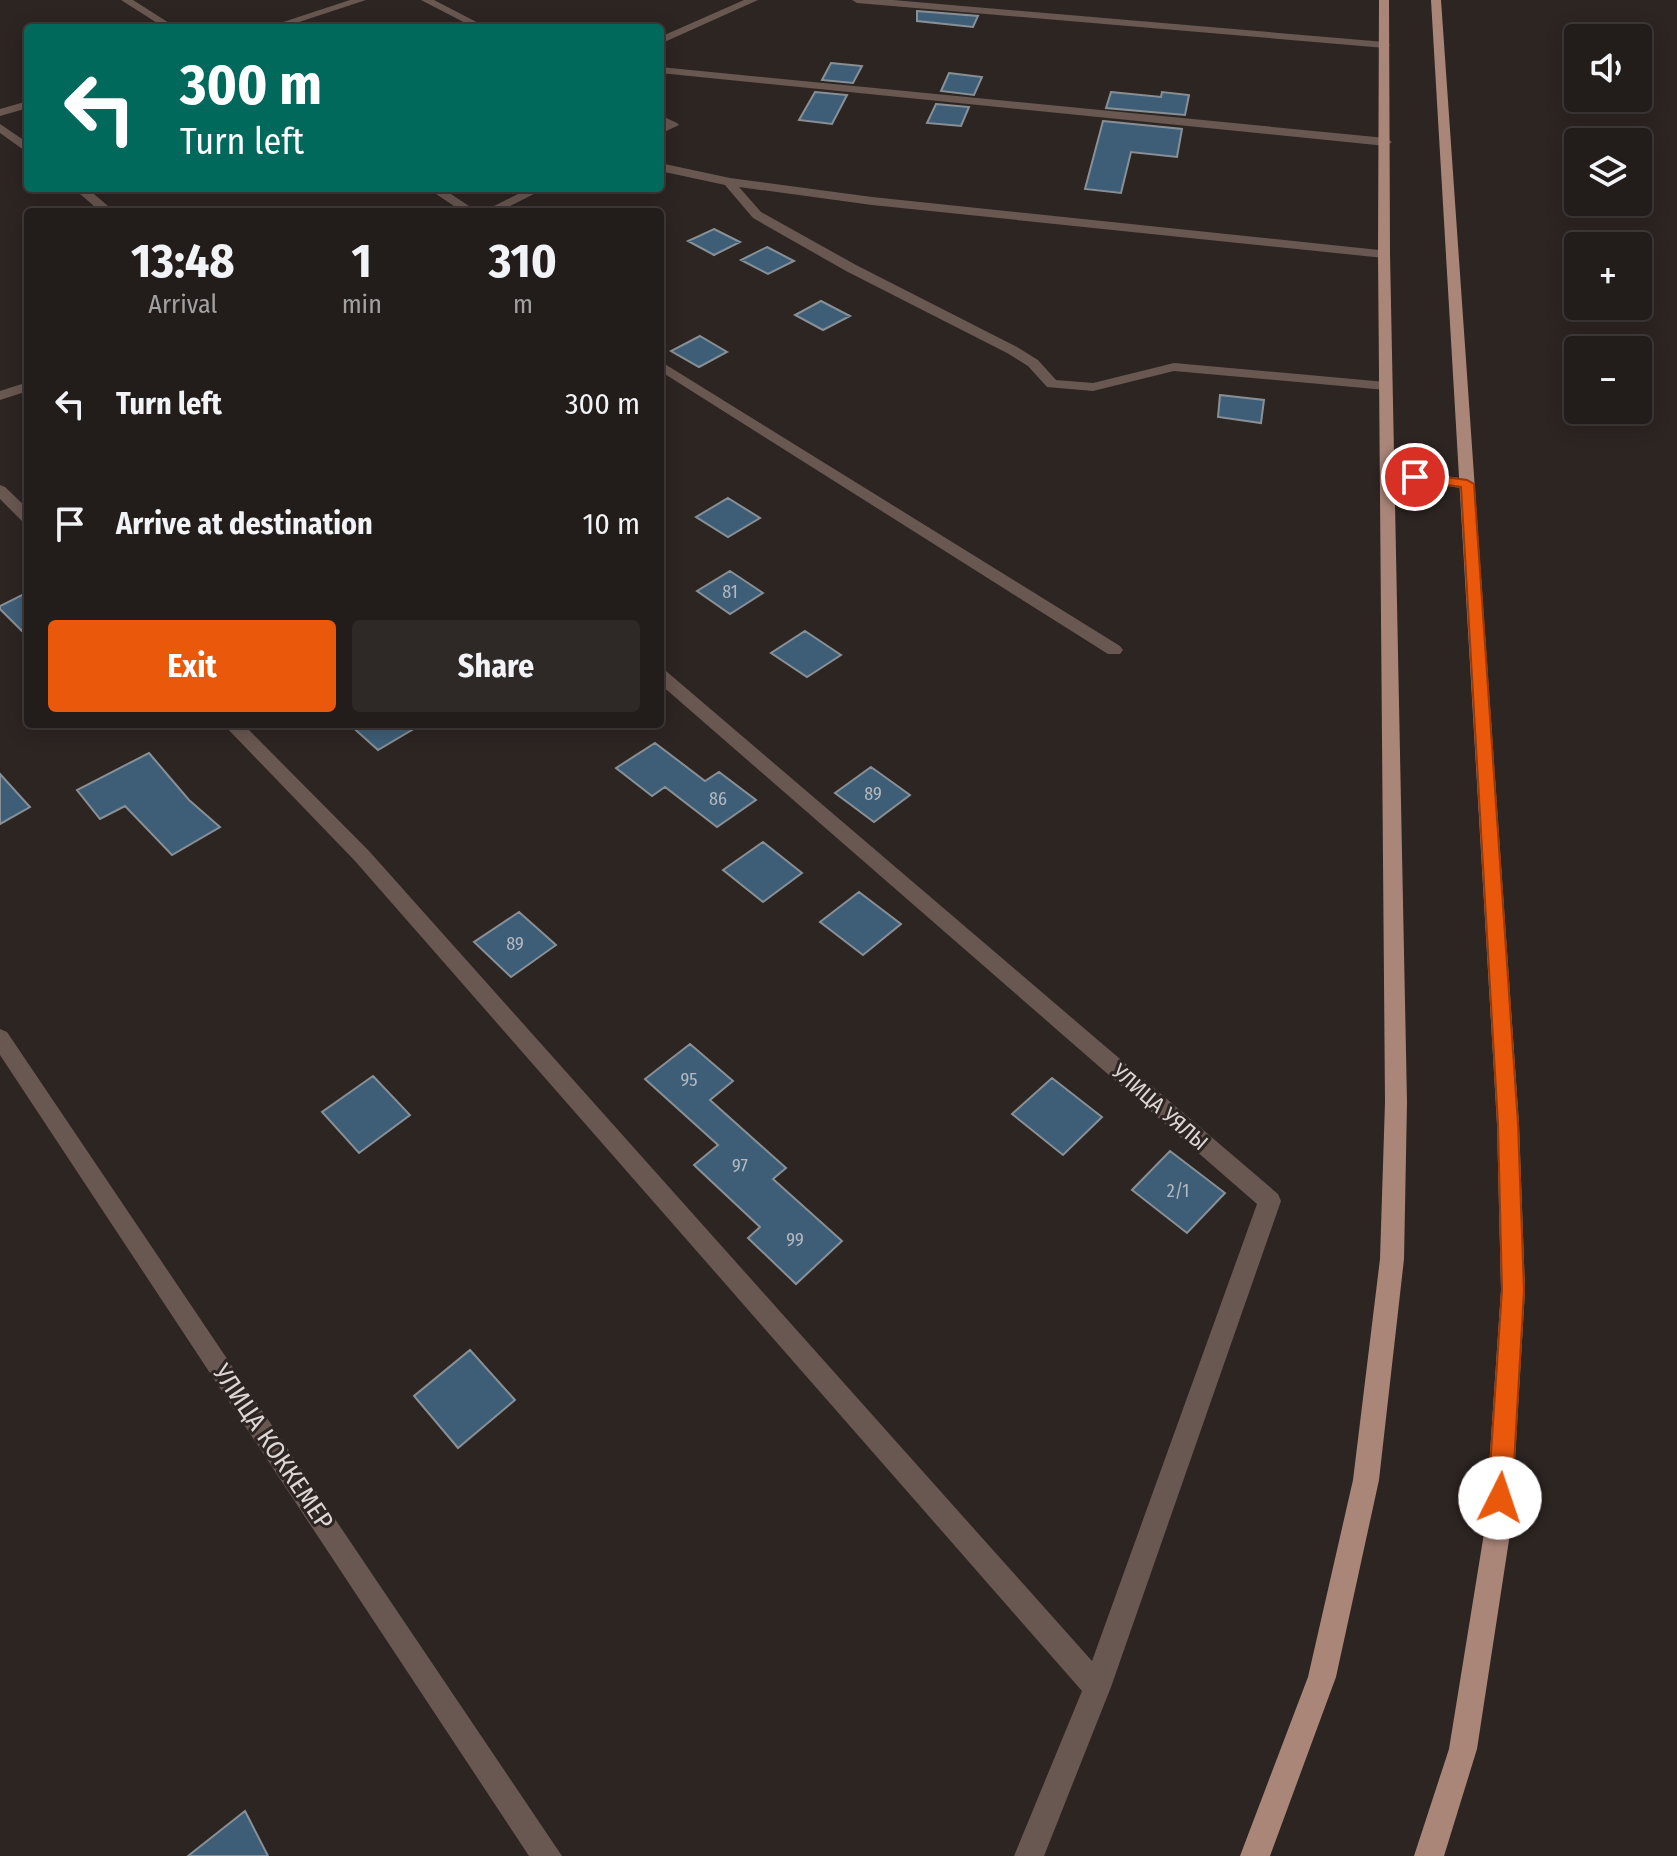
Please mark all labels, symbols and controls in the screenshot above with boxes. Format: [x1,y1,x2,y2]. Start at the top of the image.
map controls [1564,24,1652,424]
button: sound [1564,24,1652,112]
text: 300 m [180,52,322,119]
icon: left [48,56,152,160]
text: Turn left [180,120,304,164]
button: layers [1564,128,1652,216]
text: 13:48 [131,232,235,290]
text: 1 [352,232,372,290]
text: 310 [489,232,557,290]
button: + [1564,232,1652,320]
text: Arrival [148,289,217,320]
text: min [342,289,382,320]
text: m [513,289,533,320]
button: − [1564,336,1652,424]
icon: left [48,382,92,426]
text: Turn left [116,386,222,422]
text: 300 m [565,386,640,422]
pin [1381,443,1449,511]
icon: arrive [1393,455,1437,499]
icon: arrive [48,502,92,546]
text: Arrive at destination [116,506,373,542]
text: 10 m [583,506,640,542]
house number: 81 [722,581,738,603]
button: Exit [48,620,336,712]
button: Share [352,620,640,712]
house number: 89 [864,783,882,805]
house number: 86 [709,788,727,810]
house number: 89 [506,933,524,955]
street label: УЛИЦА УЯЛЫ [1106,1057,1213,1156]
house number: 95 [680,1069,698,1091]
house number: 97 [732,1155,748,1177]
house number: 2/1 [1167,1180,1189,1202]
house number: 99 [786,1229,804,1251]
street label: УЛИЦА КОККЕМЕР [206,1358,340,1536]
position arrow [1458,1456,1542,1540]

